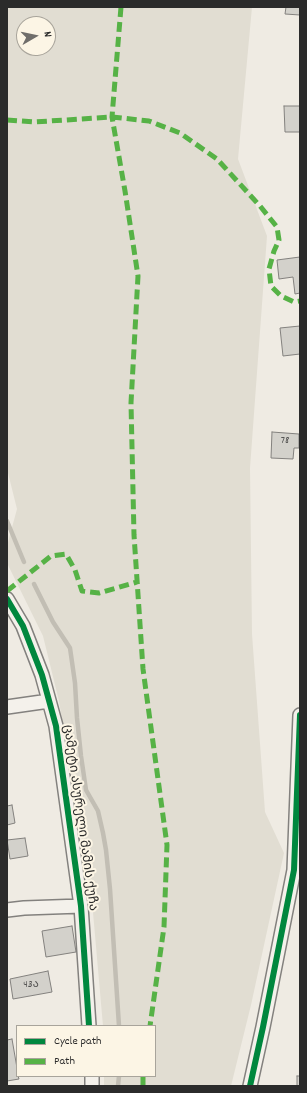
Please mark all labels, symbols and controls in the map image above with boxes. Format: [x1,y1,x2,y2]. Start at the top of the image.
north arrow [16,16,56,56]
text: N [39,30,55,38]
house number: 78 [281,434,289,448]
street label: ცამეტი ასურელი მამის ქუჩა [58,724,100,912]
house number: 43ა [23,978,39,992]
legend [16,1025,156,1077]
text: Cycle path [54,1033,102,1050]
text: Path [54,1053,75,1070]

